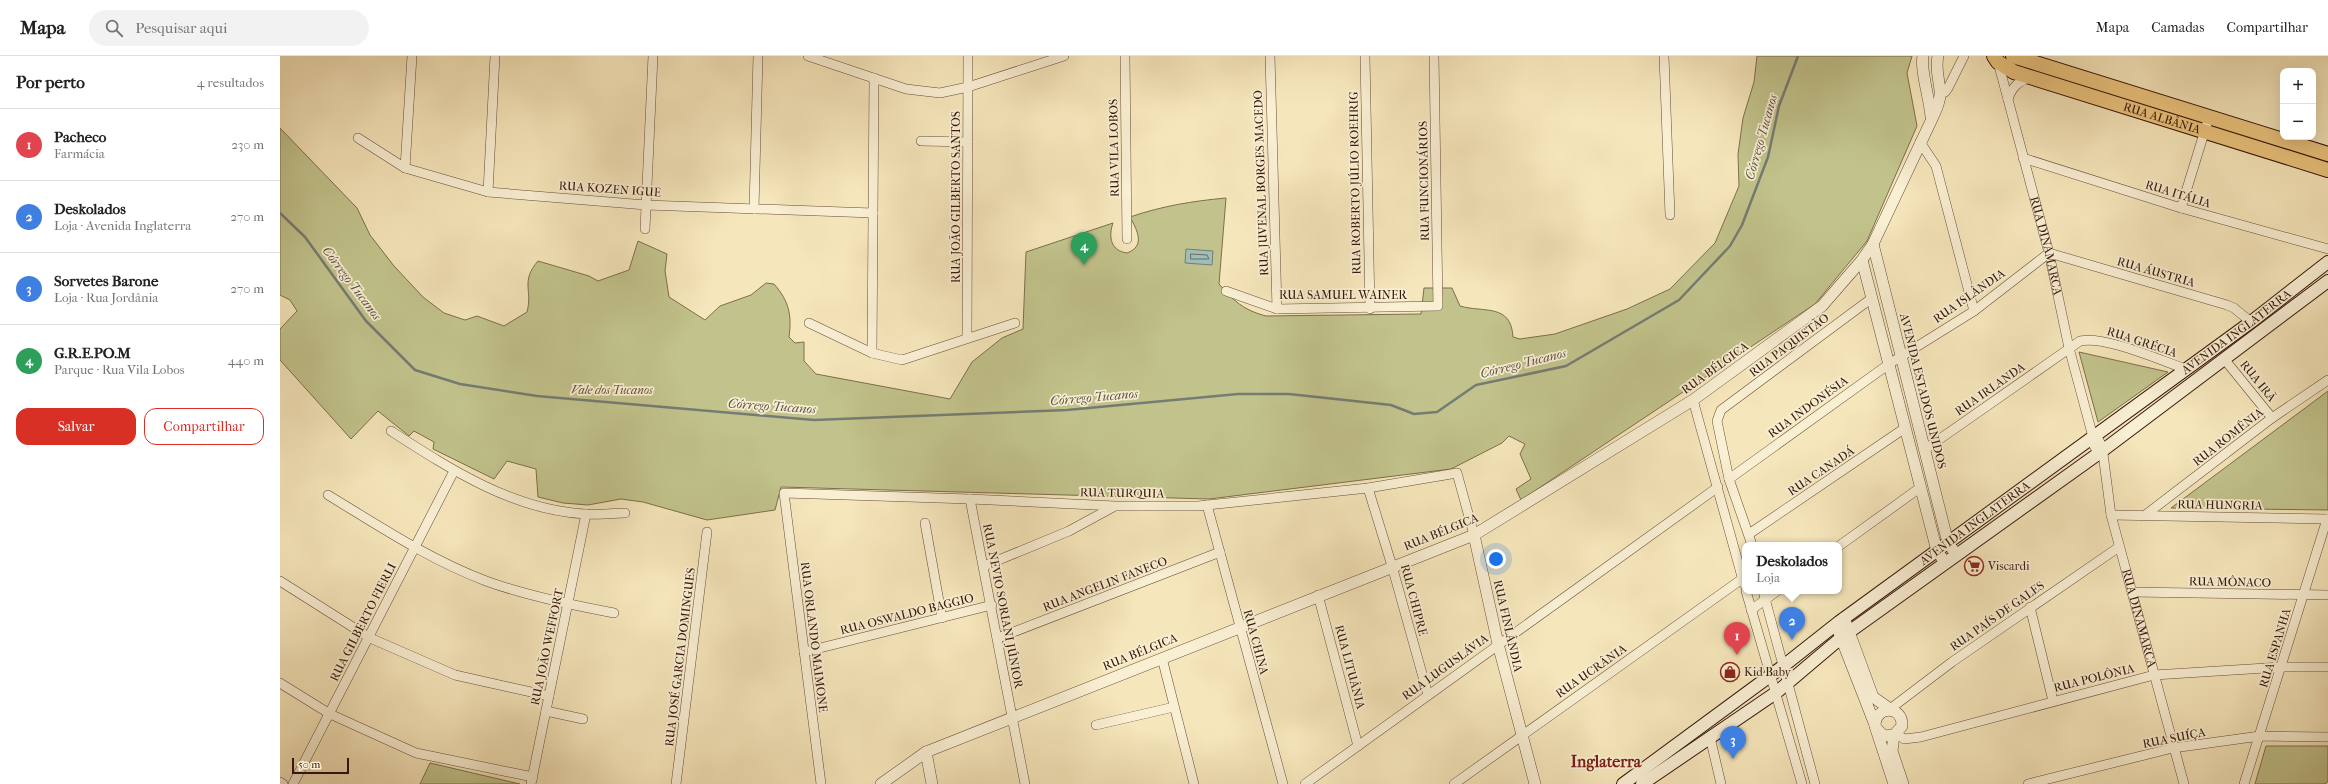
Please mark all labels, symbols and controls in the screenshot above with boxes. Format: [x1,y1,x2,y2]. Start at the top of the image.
search box [89,10,369,46]
text: Mapa [20,17,65,39]
icon: search [103,17,125,39]
text: Pesquisar aqui [135,19,227,37]
text: Mapa [2096,19,2129,36]
text: Camadas [2151,19,2205,36]
text: Compartilhar [2227,19,2308,36]
map controls [2280,68,2316,140]
button: + [2280,68,2316,104]
text: Por perto [16,72,85,92]
text: 4 resultados [197,75,264,90]
street label: RUA JUVENAL BORGES MACEDO [1251,90,1271,276]
street label: RUA ROBERTO JÚLIO ROEHRIG [1345,91,1364,275]
water label: Córrego Tucanos [1742,92,1781,181]
street label: RUA VILA LOBOS [1106,99,1122,197]
street label: RUA ALBÂNIA [2122,100,2202,137]
button: − [2280,104,2316,140]
street label: RUA JOÃO GILBERTO SANTOS [949,111,963,283]
street label: RUA FUNCIONÁRIOS [1415,121,1432,241]
text: Pacheco [54,128,106,146]
text: 1 [27,137,31,152]
text: 230 m [231,137,264,152]
text: Farmácia [54,146,105,161]
street label: RUA ITÁLIA [2143,176,2213,211]
street label: RUA KOZEN IGUE [558,178,662,200]
street label: RUA DINAMARCA [2027,195,2065,297]
text: Deskolados [54,200,126,218]
text: 2 [26,209,32,224]
text: 270 m [230,209,264,224]
text: Loja · Avenida Inglaterra [54,218,191,233]
pin: 4 [1071,232,1097,265]
water label: Córrego Tucanos [320,243,385,323]
street label: RUA ÁUSTRIA [2116,253,2197,290]
street label: RUA ISLÂNDIA [1930,265,2008,326]
text: Sorvetes Barone [54,272,158,290]
text: 3 [26,281,32,296]
text: 270 m [230,281,264,296]
street label: AVENIDA INGLATERRA [2178,286,2294,378]
street label: RUA SAMUEL WAINER [1279,288,1408,302]
text: Loja · Rua Jordânia [54,290,158,305]
street label: RUA PAQUISTÃO [1746,310,1832,380]
street label: AVENIDA ESTADOS UNIDOS [1897,311,1949,470]
street label: RUA GRÉCIA [2105,323,2179,360]
street label: RUA BÉLGICA [1678,338,1751,397]
text: G.R.E.PO.M [54,344,131,362]
water label: Córrego Tucanos [1478,345,1569,381]
text: 4 [25,353,33,368]
text: 440 m [228,353,264,368]
street label: RUA IRÃ [2237,358,2279,405]
street label: RUA IRLANDA [1952,360,2028,418]
text: Parque · Rua Vila Lobos [54,362,185,377]
street label: RUA INDONÉSIA [1765,372,1851,441]
park label: Vale dos Tucanos [571,383,653,397]
water label: Córrego Tucanos [1049,386,1140,408]
water label: Córrego Tucanos [728,395,817,417]
street label: RUA ROMÊNIA [2189,404,2266,469]
button: Salvar [16,408,136,445]
button: Compartilhar [144,408,264,445]
street label: RUA CANADÁ [1785,443,1857,498]
street label: AVENIDA INGLATERRA [1916,478,2033,569]
street label: RUA TURQUIA [1080,485,1165,501]
street label: RUA HUNGRIA [2177,497,2263,513]
street label: RUA BÉLGICA [1401,510,1481,553]
street label: RUA NEVIO SORIANI JÚNIOR [980,522,1027,691]
popup [1742,542,1842,594]
your location [1486,549,1506,569]
text: Deskolados [1756,552,1828,570]
street label: RUA ANGELIN FANECO [1041,554,1169,614]
supermarket icon: Viscardi [1963,555,1985,577]
place label: Viscardi [1987,559,2030,573]
street label: RUA GILBERTO FIERLI [327,560,399,684]
street label: RUA ORLANDO MAIMONE [798,561,830,713]
street label: RUA CHIPRE [1398,563,1430,637]
street label: RUA JOSÉ GARCIA DOMINGUES [661,567,698,747]
street label: RUA DINAMARCA [2119,567,2159,669]
text: Loja [1756,570,1780,585]
street label: RUA MÔNACO [2189,573,2271,590]
street label: RUA PAÍS DE GALES [1947,577,2047,654]
street label: RUA FINLÂNDIA [1491,578,1526,674]
street label: RUA JOÃO WEFFORT [528,586,566,707]
street label: RUA OSWALDO BAGGIO [839,591,975,637]
street label: RUA ESPANHA [2256,606,2294,689]
pin: 2 [1779,607,1805,640]
street label: RUA CHINA [1241,608,1271,676]
pin: 1 [1724,622,1750,655]
street label: RUA LITUÂNIA [1332,623,1369,711]
street label: RUA BÉLGICA [1100,630,1180,673]
street label: RUA LUGUSLÁVIA [1399,630,1491,703]
street label: RUA UCRÂNIA [1552,640,1629,701]
street label: RUA POLÔNIA [2052,660,2136,695]
shop icon: Kid Baby [1719,661,1741,683]
place label: Kid Baby [1744,665,1792,679]
street label: RUA SUÍÇA [2141,724,2207,751]
pin: 3 [1720,726,1746,759]
district label: Inglaterra [1571,752,1642,772]
scale bar [292,756,349,775]
text: 50 m [298,758,320,771]

